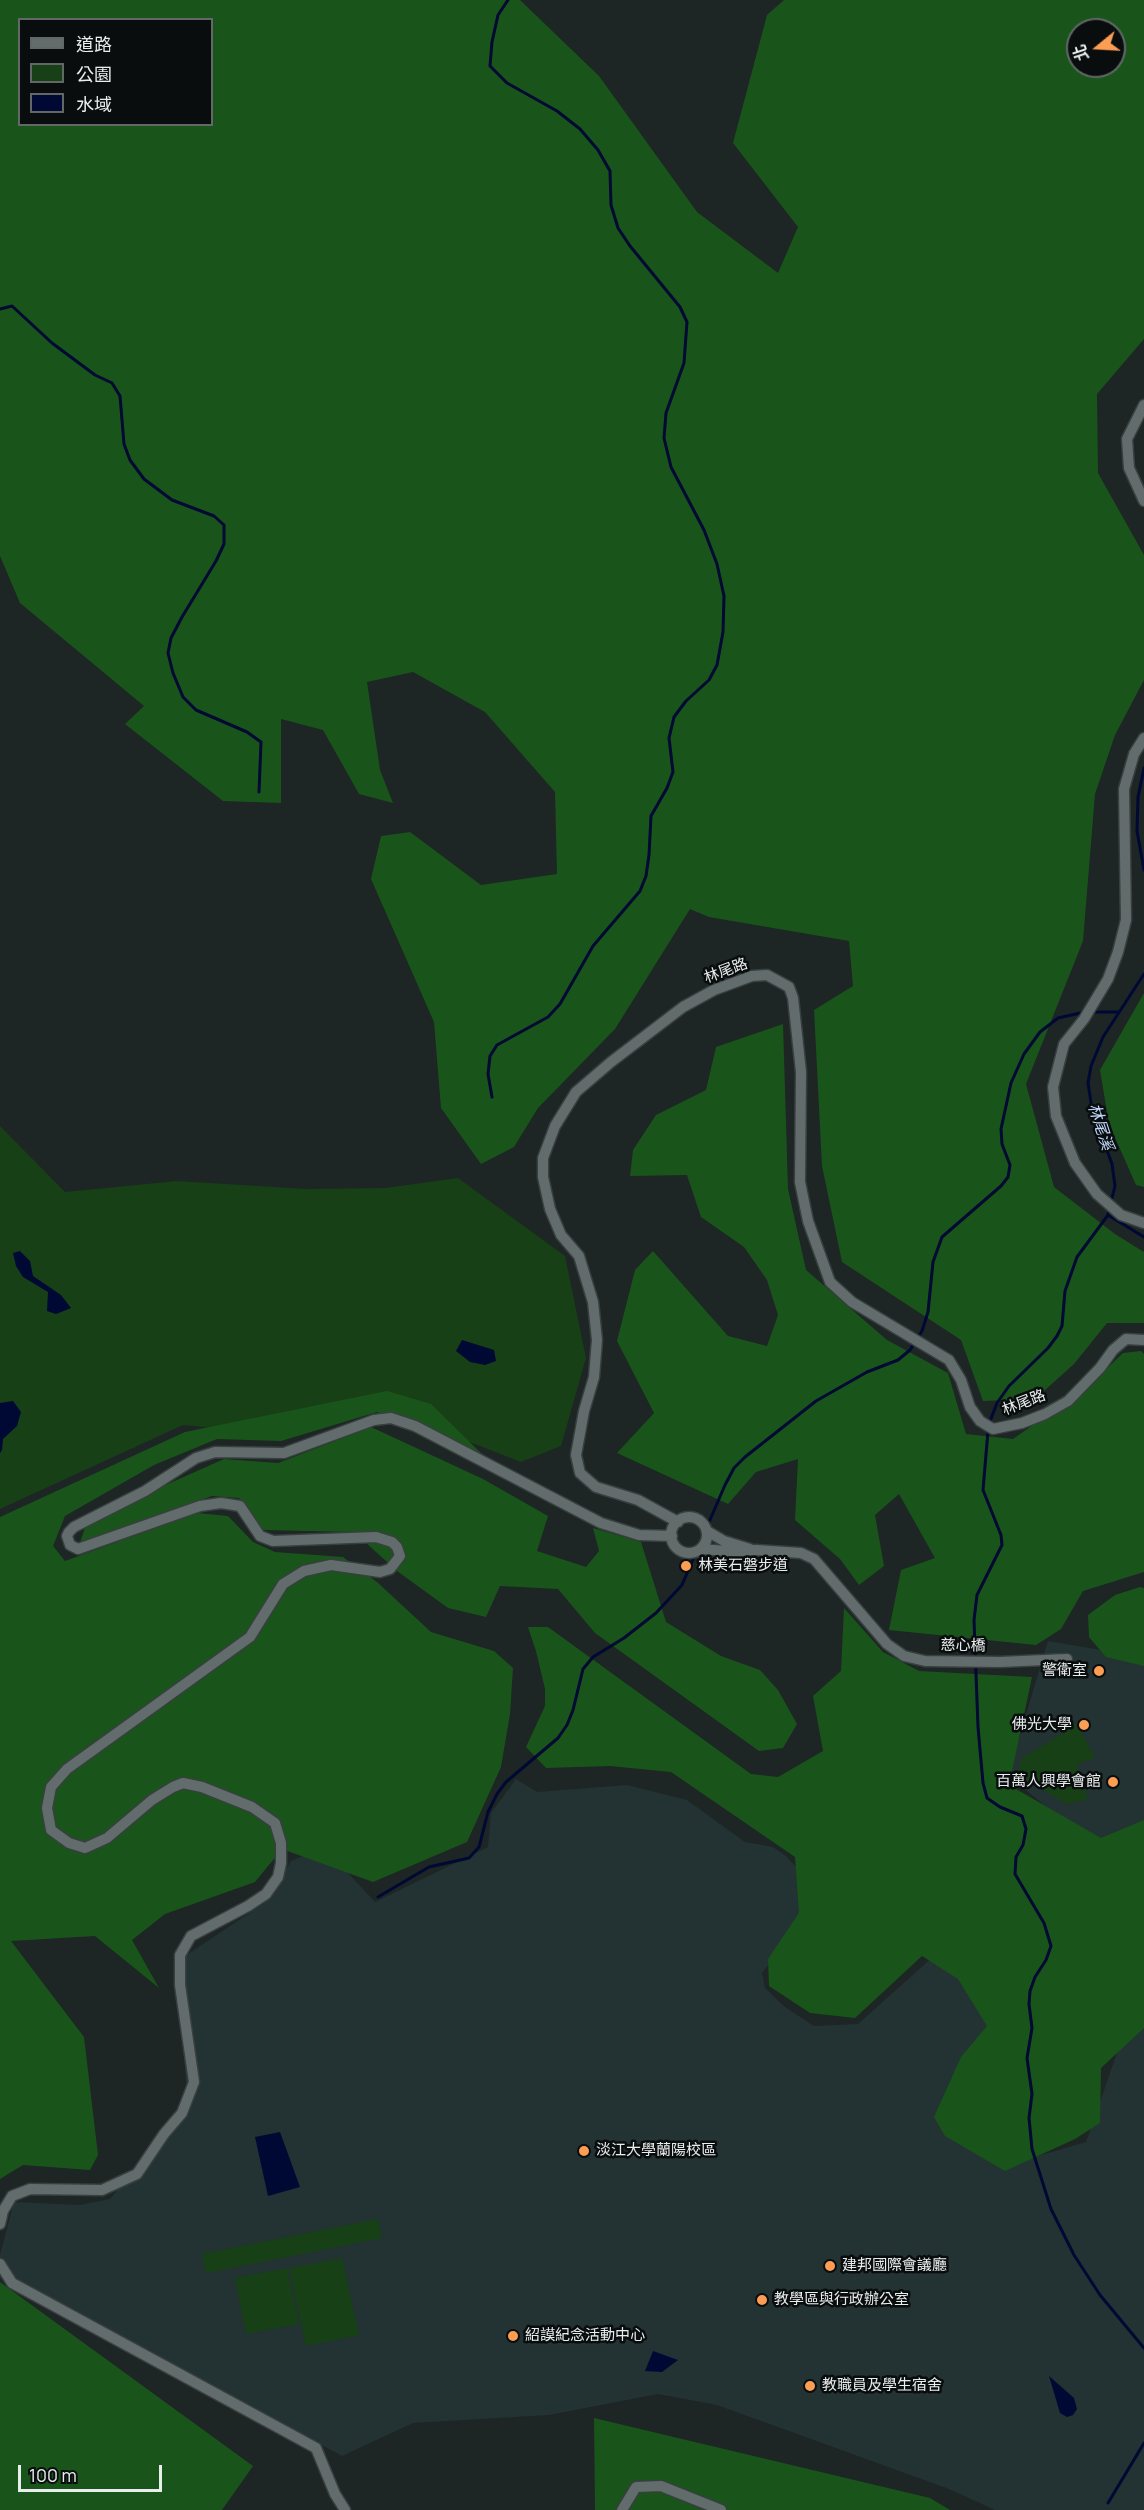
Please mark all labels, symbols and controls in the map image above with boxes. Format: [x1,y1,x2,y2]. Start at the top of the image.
legend [18,18,213,126]
north arrow [1066,18,1126,78]
text: 道路 [76,32,112,56]
text: 北 [1068,42,1094,64]
text: 公園 [76,62,112,86]
text: 水域 [76,92,112,116]
street label: 林尾路 [702,955,750,987]
water label: 林尾溪 [1083,1101,1117,1153]
street label: 林尾路 [1000,1387,1048,1419]
place label: 林美石磐步道 [698,1557,788,1575]
marker: 林美石磐步道 [679,1559,693,1573]
street label: 慈心橋 [940,1637,986,1655]
place label: 警衛室 [1042,1662,1087,1680]
marker: 警衛室 [1092,1664,1106,1678]
place label: 佛光大學 [1012,1716,1072,1734]
marker: 佛光大學 [1077,1718,1091,1732]
place label: 百萬人興學會館 [996,1773,1101,1791]
marker: 百萬人興學會館 [1106,1775,1120,1789]
place label: 淡江大學蘭陽校區 [596,2142,716,2160]
marker: 淡江大學蘭陽校區 [577,2144,591,2158]
place label: 建邦國際會議廳 [842,2257,947,2275]
marker: 建邦國際會議廳 [823,2259,837,2273]
place label: 教學區與行政辦公室 [774,2291,909,2309]
marker: 教學區與行政辦公室 [755,2293,769,2307]
place label: 紹謨紀念活動中心 [525,2327,645,2345]
marker: 紹謨紀念活動中心 [506,2329,520,2343]
place label: 教職員及學生宿舍 [822,2377,942,2395]
marker: 教職員及學生宿舍 [803,2379,817,2393]
scale bar [21,2453,165,2491]
text: 100 m [29,2463,77,2487]

